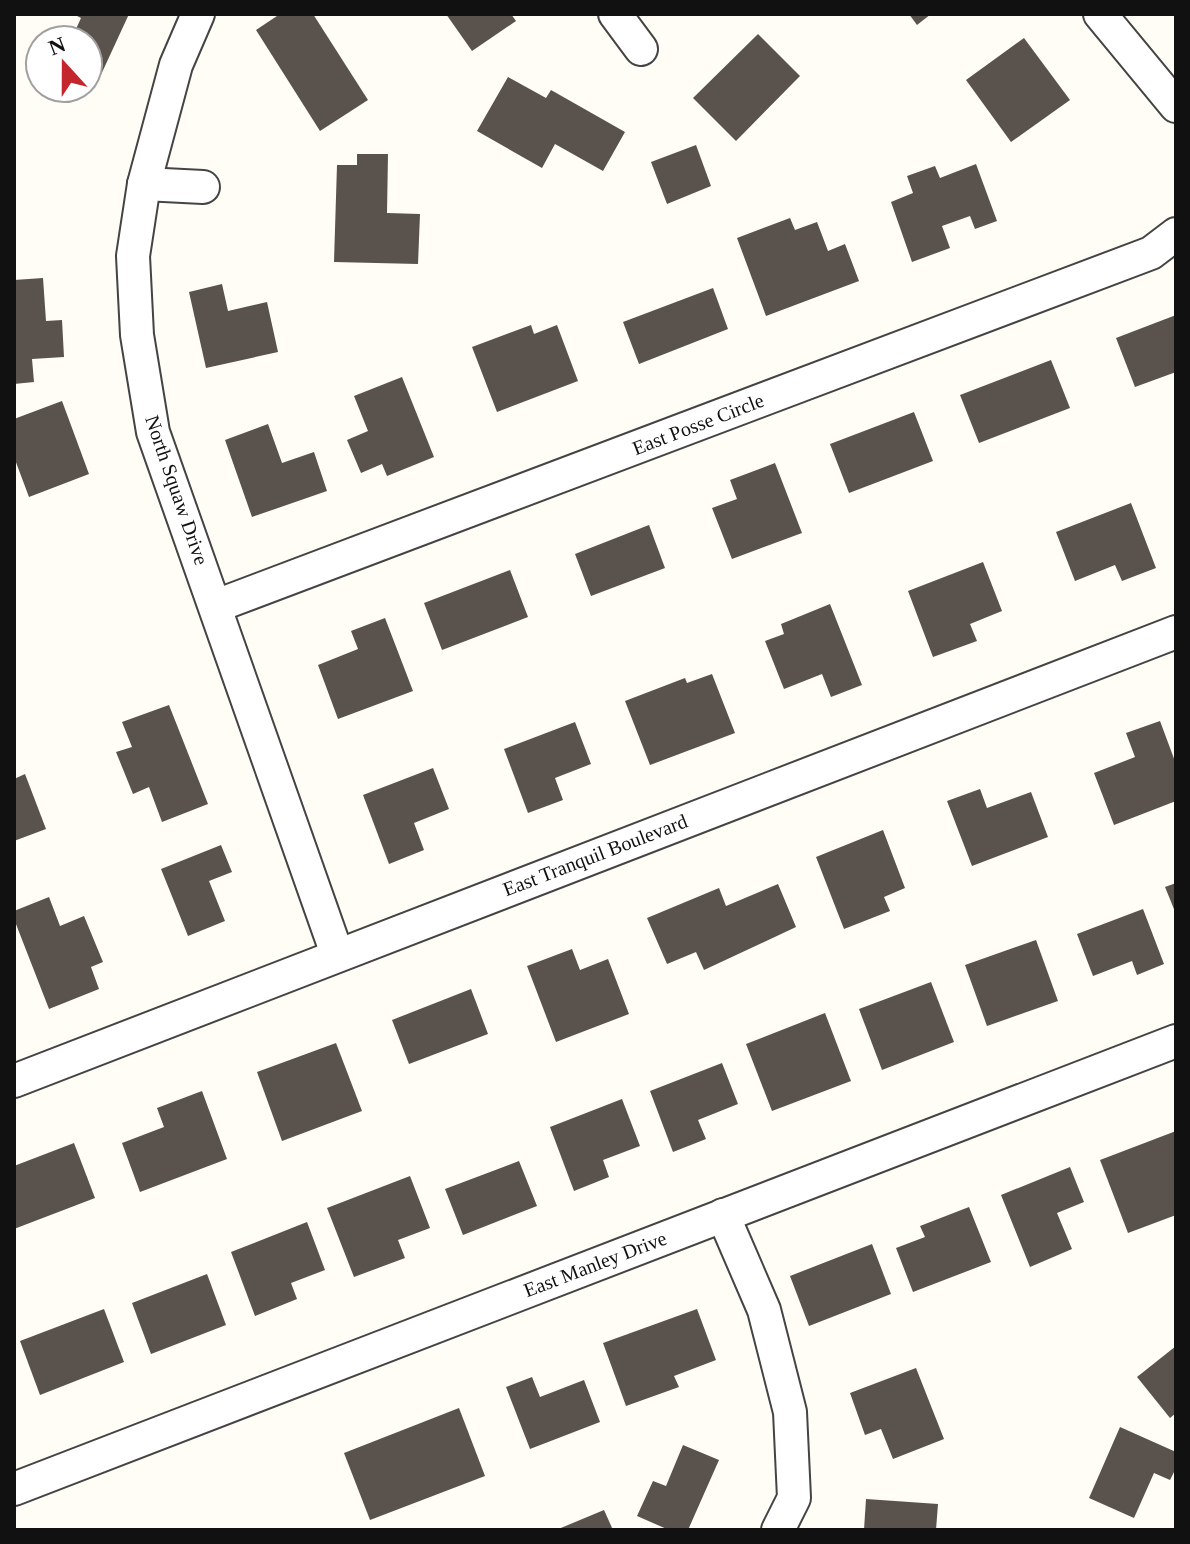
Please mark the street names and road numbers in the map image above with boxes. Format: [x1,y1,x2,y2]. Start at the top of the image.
street label: East Posse Circle [629,389,767,459]
street label: North Squaw Drive [140,412,213,568]
street label: East Tranquil Boulevard [500,810,691,901]
street label: East Manley Drive [521,1227,670,1302]

